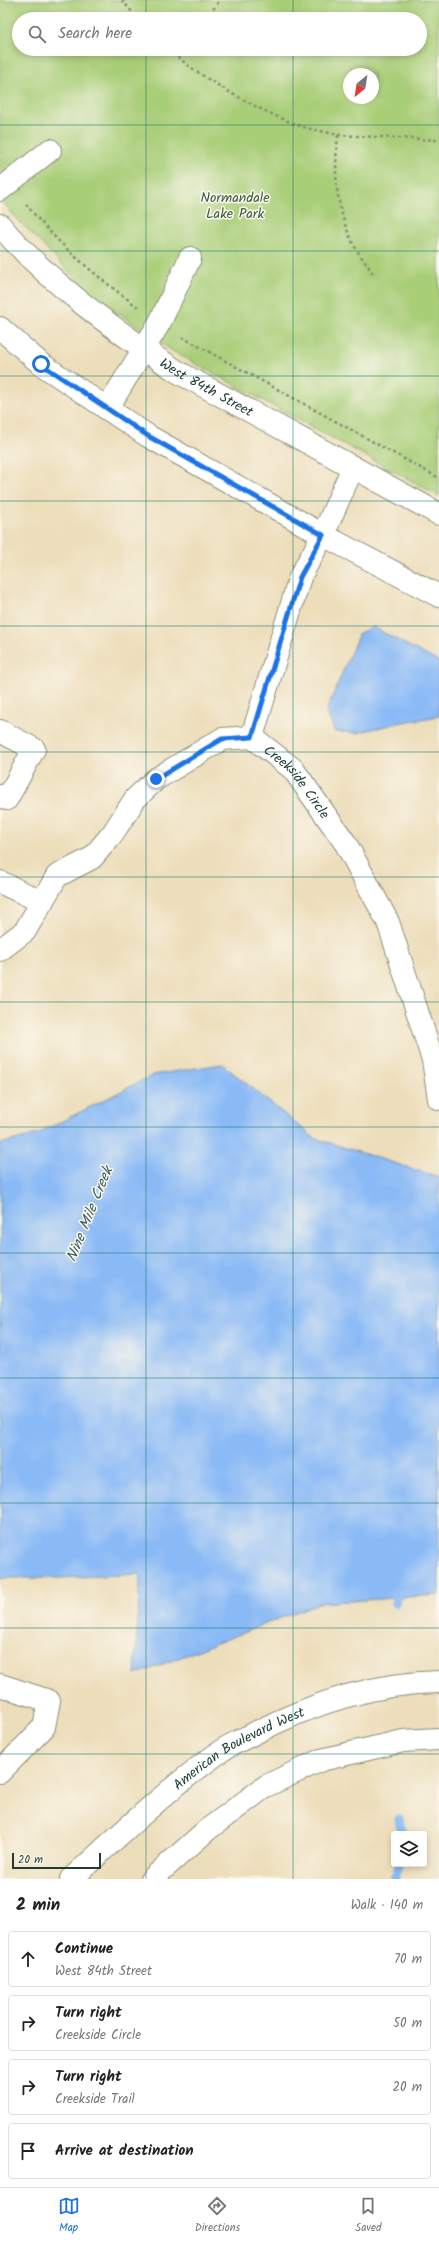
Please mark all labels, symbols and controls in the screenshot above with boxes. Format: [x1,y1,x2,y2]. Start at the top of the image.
search box [12,12,427,56]
text: Search here [58,22,132,46]
icon: search [26,23,48,45]
north arrow [343,68,379,104]
park label: Normandale Lake Park [201,187,270,225]
street label: West 84th Street [155,353,258,423]
route start [32,355,50,373]
street label: Creekside Circle [258,740,335,824]
route end [147,770,165,788]
water label: Nine Mile Creek [60,1161,121,1266]
street label: American Boulevard West [168,1701,308,1796]
map controls [391,1831,427,1867]
button: layers [391,1831,427,1867]
scale bar [12,1851,101,1870]
text: 20 m [18,1851,43,1869]
text: 2 min [16,1892,60,1919]
text: Walk · 140 m [351,1895,423,1916]
text: Continue [55,1937,113,1961]
icon: ahead [17,1948,39,1970]
text: 70 m [394,1949,422,1970]
text: West 84th Street [55,1961,152,1982]
text: Turn right [55,2001,122,2025]
icon: right [17,2012,39,2034]
text: 50 m [393,2013,422,2034]
text: Creekside Circle [55,2025,141,2046]
text: Turn right [55,2065,122,2089]
icon: right [17,2076,39,2098]
text: 20 m [392,2077,422,2098]
text: Creekside Trail [55,2089,135,2110]
text: Arrive at destination [55,2139,194,2163]
icon: arrive [17,2140,39,2162]
tab: Map [58,2195,80,2237]
tab: Directions [195,2195,240,2237]
tab: Saved [355,2195,381,2237]

